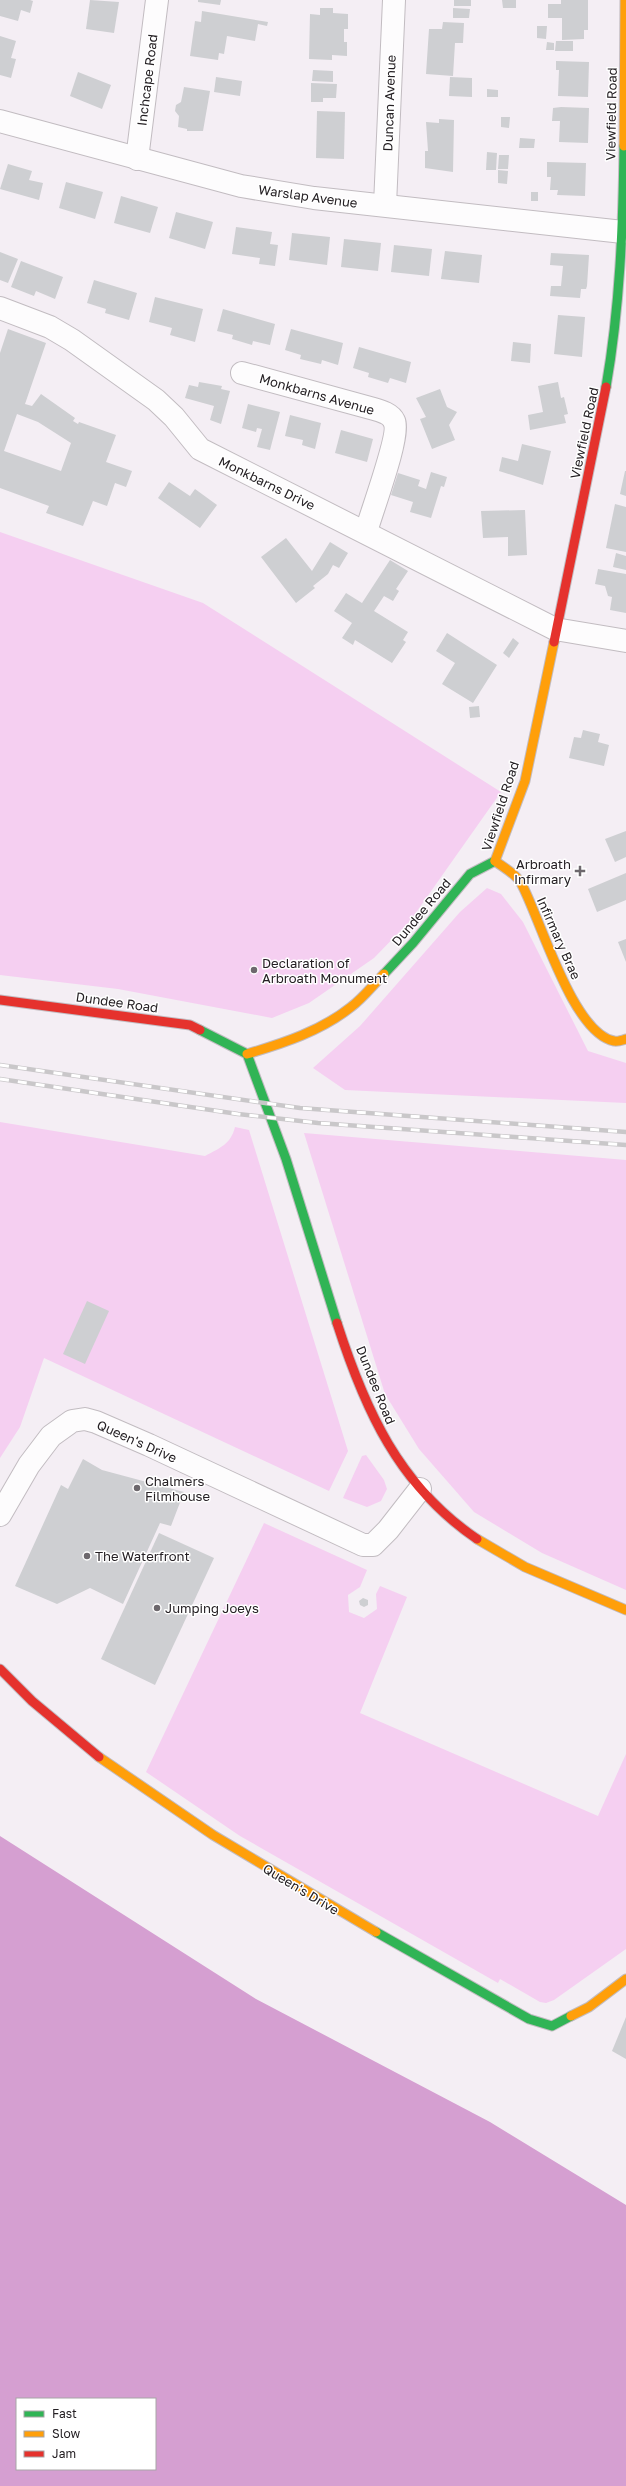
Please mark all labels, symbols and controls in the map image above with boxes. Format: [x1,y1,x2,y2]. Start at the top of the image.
street label: Inchcape Road [133,33,161,127]
street label: Duncan Avenue [379,54,399,152]
street label: Viewfield Road [602,67,620,161]
street label: Warslap Avenue [257,181,359,211]
street label: Monkbarns Avenue [258,370,376,418]
street label: Viewfield Road [566,386,602,480]
street label: Monkbarns Drive [216,453,318,513]
street label: Viewfield Road [478,759,522,853]
place label: Arbroath Infirmary [514,856,572,887]
marker: Arbroath Infirmary [574,865,586,877]
street label: Dundee Road [388,875,454,949]
street label: Infirmary Brae [534,894,584,982]
place label: Declaration of Arbroath Monument [262,955,387,986]
marker: Declaration of Arbroath Monument [249,965,259,975]
street label: Dundee Road [75,988,159,1016]
street label: Dundee Road [353,1343,399,1427]
street label: Queen's Drive [95,1416,179,1466]
place label: Chalmers Filmhouse [145,1473,210,1504]
marker: Chalmers Filmhouse [132,1483,142,1493]
place label: The Waterfront [95,1548,190,1564]
marker: The Waterfront [82,1551,92,1561]
place label: Jumping Joeys [165,1600,259,1616]
marker: Jumping Joeys [152,1603,162,1613]
street label: Queen's Drive [260,1860,342,1918]
legend [16,2398,156,2470]
text: Fast [52,2406,77,2421]
text: Slow [52,2426,80,2441]
text: Jam [52,2446,76,2461]

